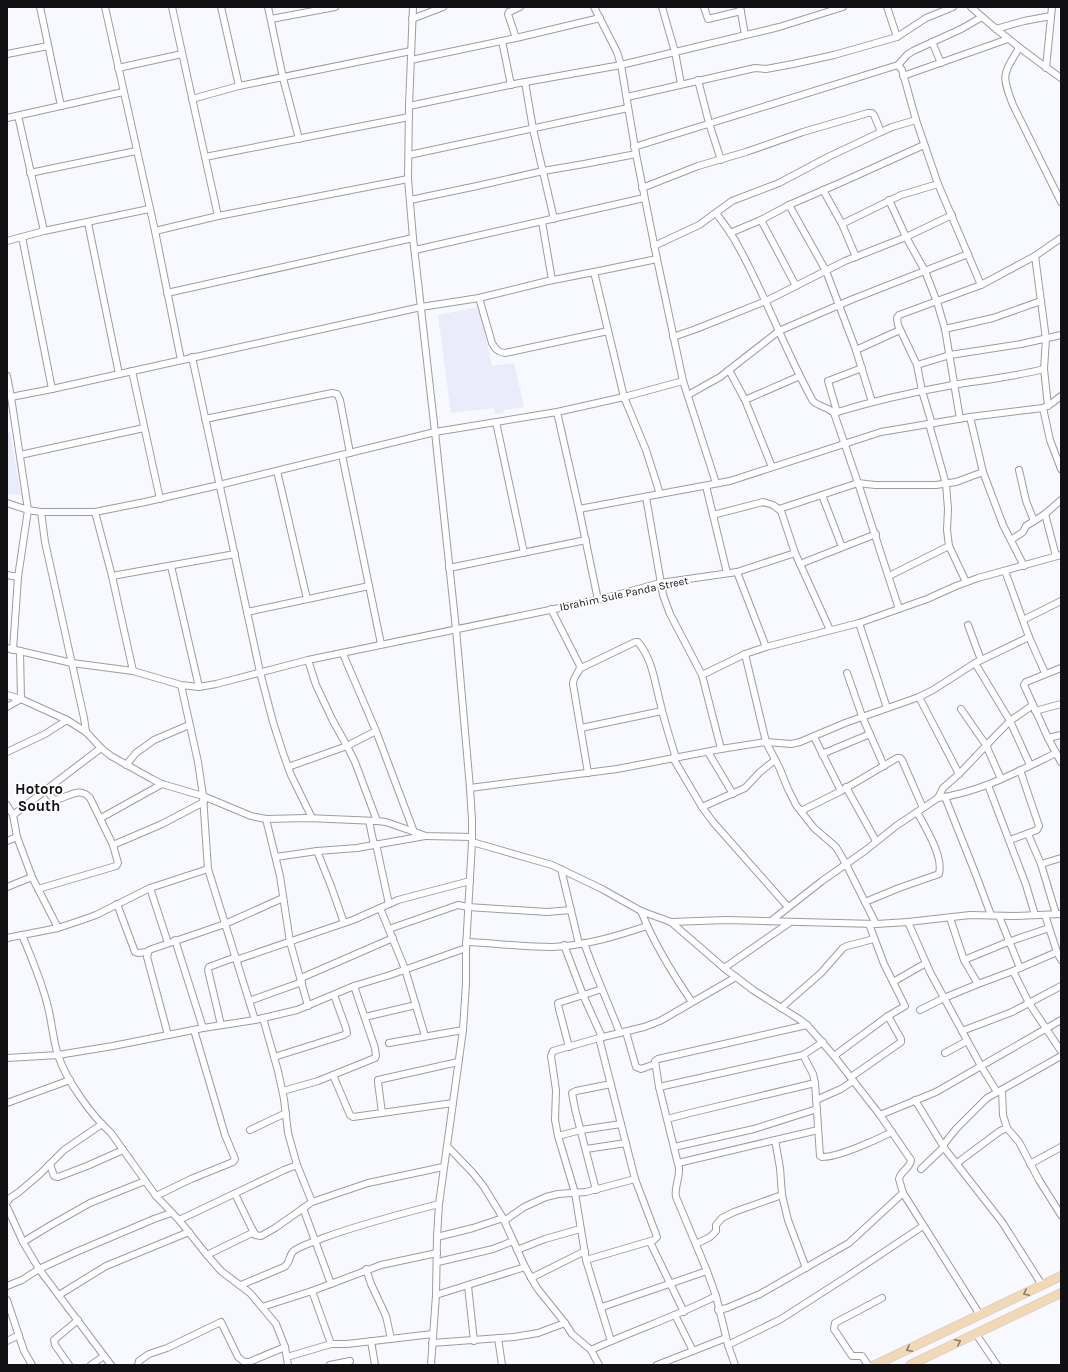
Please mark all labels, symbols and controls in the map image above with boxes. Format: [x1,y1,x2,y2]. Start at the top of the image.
street label: Ibrahim Sule Panda Street [558,574,690,614]
district label: Hotoro South [15,780,63,815]
one-way arrow [1022,1288,1030,1296]
one-way arrow [954,1339,961,1347]
one-way arrow [905,1344,913,1352]

